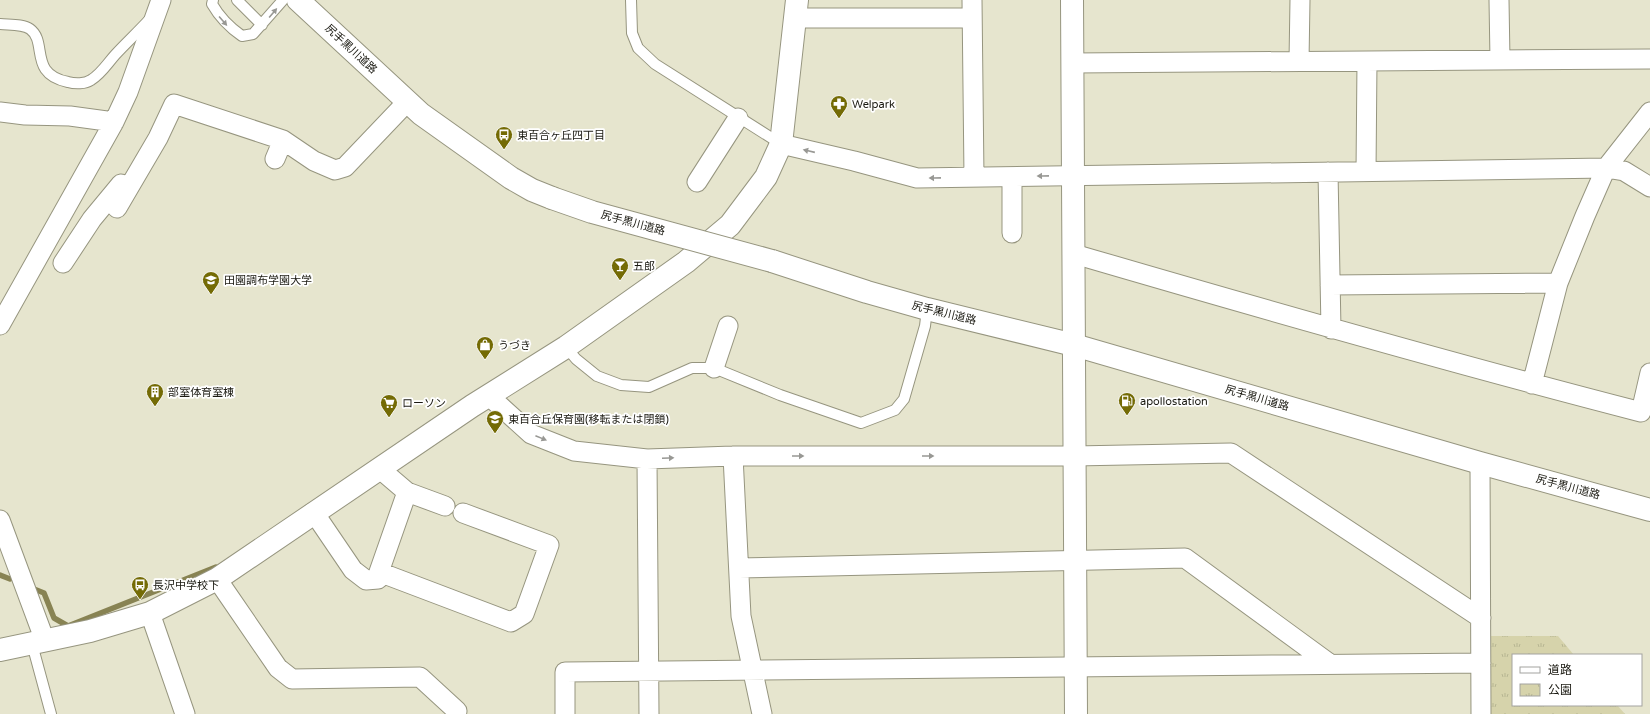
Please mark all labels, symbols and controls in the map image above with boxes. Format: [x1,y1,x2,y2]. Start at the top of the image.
one-way arrow [268,7,277,18]
one-way arrow [218,16,228,26]
street label: 尻手黒川道路 [322,22,380,76]
pharmacy icon: Welpark [829,94,849,119]
place label: Welpark [852,98,895,111]
bus stop icon: 東百合ヶ丘四丁目 [494,125,514,150]
place label: 東百合ヶ丘四丁目 [517,129,605,142]
one-way arrow [803,147,815,153]
one-way arrow [1036,173,1049,179]
one-way arrow [928,175,941,181]
street label: 尻手黒川道路 [599,208,667,238]
bar icon: 五郎 [610,256,630,281]
place label: 五郎 [633,260,655,273]
school or university icon: 田園調布学園大学 [201,270,221,295]
place label: 田園調布学園大学 [224,274,312,287]
street label: 尻手黒川道路 [910,299,978,327]
shop icon: うづき [475,335,495,360]
place label: うづき [498,339,531,352]
building icon: 部室体育室棟 [145,382,165,407]
street label: 尻手黒川道路 [1223,383,1291,413]
place label: 部室体育室棟 [168,386,234,399]
fuel station icon: apollostation [1117,391,1137,416]
supermarket icon: ローソン [379,393,399,418]
place label: apollostation [1140,395,1208,408]
place label: ローソン [402,397,446,410]
school or university icon: 東百合丘保育園(移転または閉鎖) [485,409,505,434]
place label: 東百合丘保育園(移転または閉鎖) [508,413,669,426]
one-way arrow [536,435,548,441]
one-way arrow [792,453,805,459]
one-way arrow [922,453,935,459]
one-way arrow [662,455,675,461]
street label: 尻手黒川道路 [1534,472,1602,502]
bus stop icon: 長沢中学校下 [130,575,150,600]
place label: 長沢中学校下 [153,579,219,592]
legend [1512,654,1642,706]
text: 道路 [1548,663,1572,677]
text: 公園 [1548,683,1572,697]

